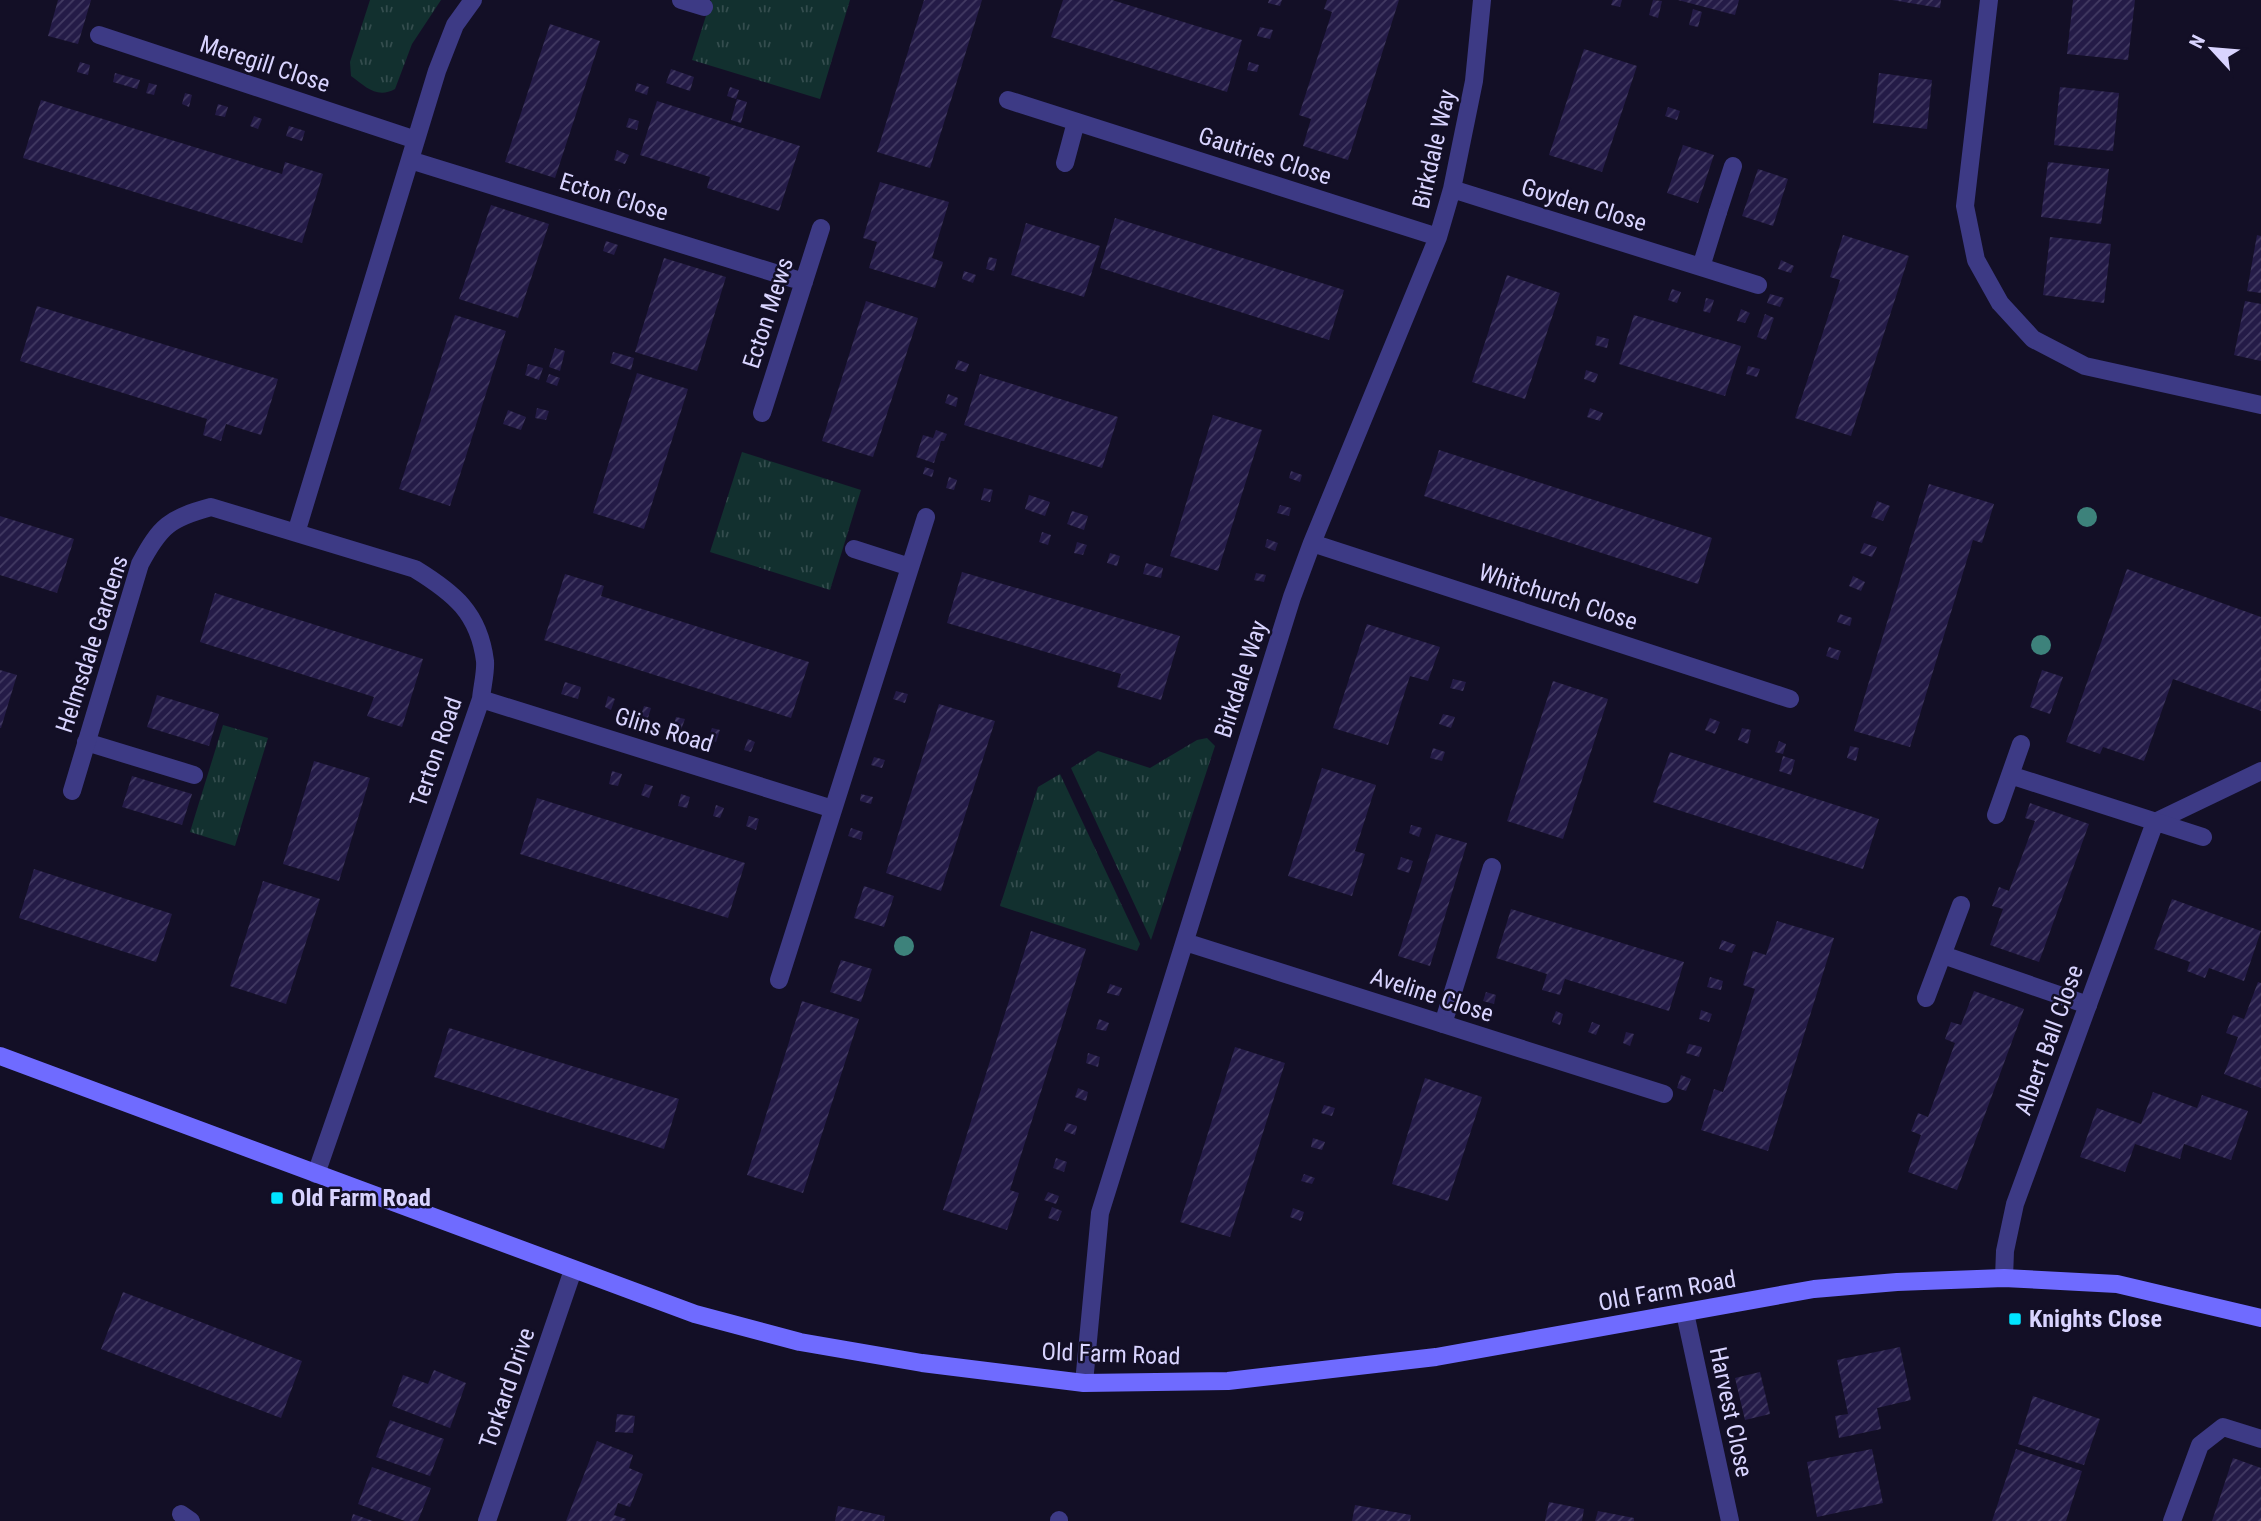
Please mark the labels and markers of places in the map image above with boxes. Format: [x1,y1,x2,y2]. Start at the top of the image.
place label: Old Farm Road [291,1184,431,1212]
marker: Old Farm Road [269,1190,285,1206]
place label: Knights Close [2029,1305,2162,1333]
marker: Knights Close [2007,1311,2023,1327]

